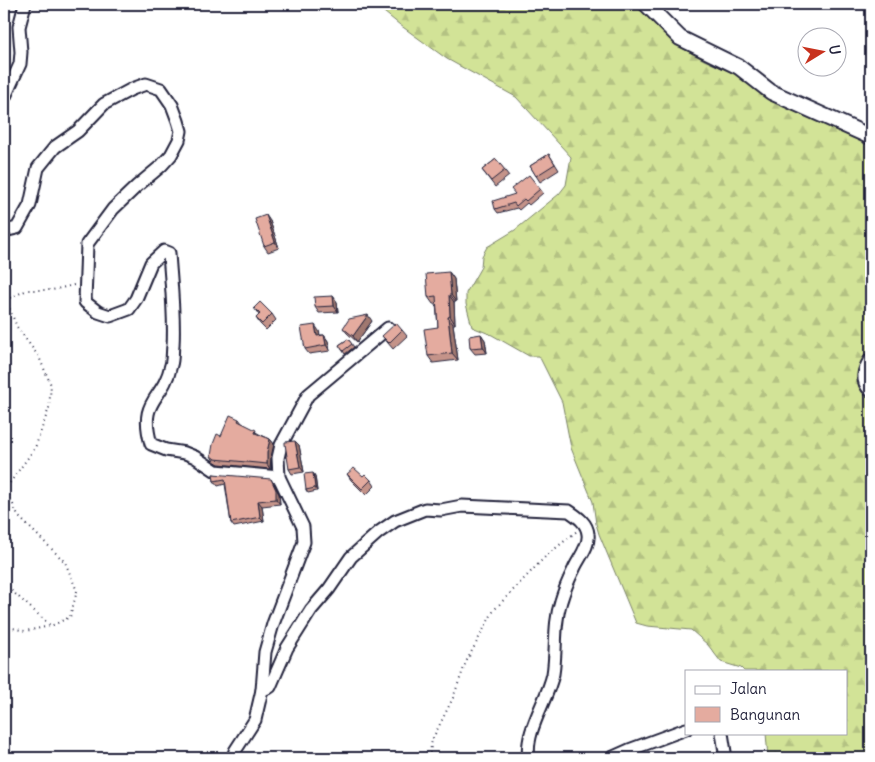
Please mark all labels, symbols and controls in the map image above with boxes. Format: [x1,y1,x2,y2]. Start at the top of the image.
north arrow [798,28,848,78]
text: U [825,43,844,56]
legend [685,670,848,734]
text: Jalan [730,679,767,698]
text: Bangunan [730,705,800,724]

